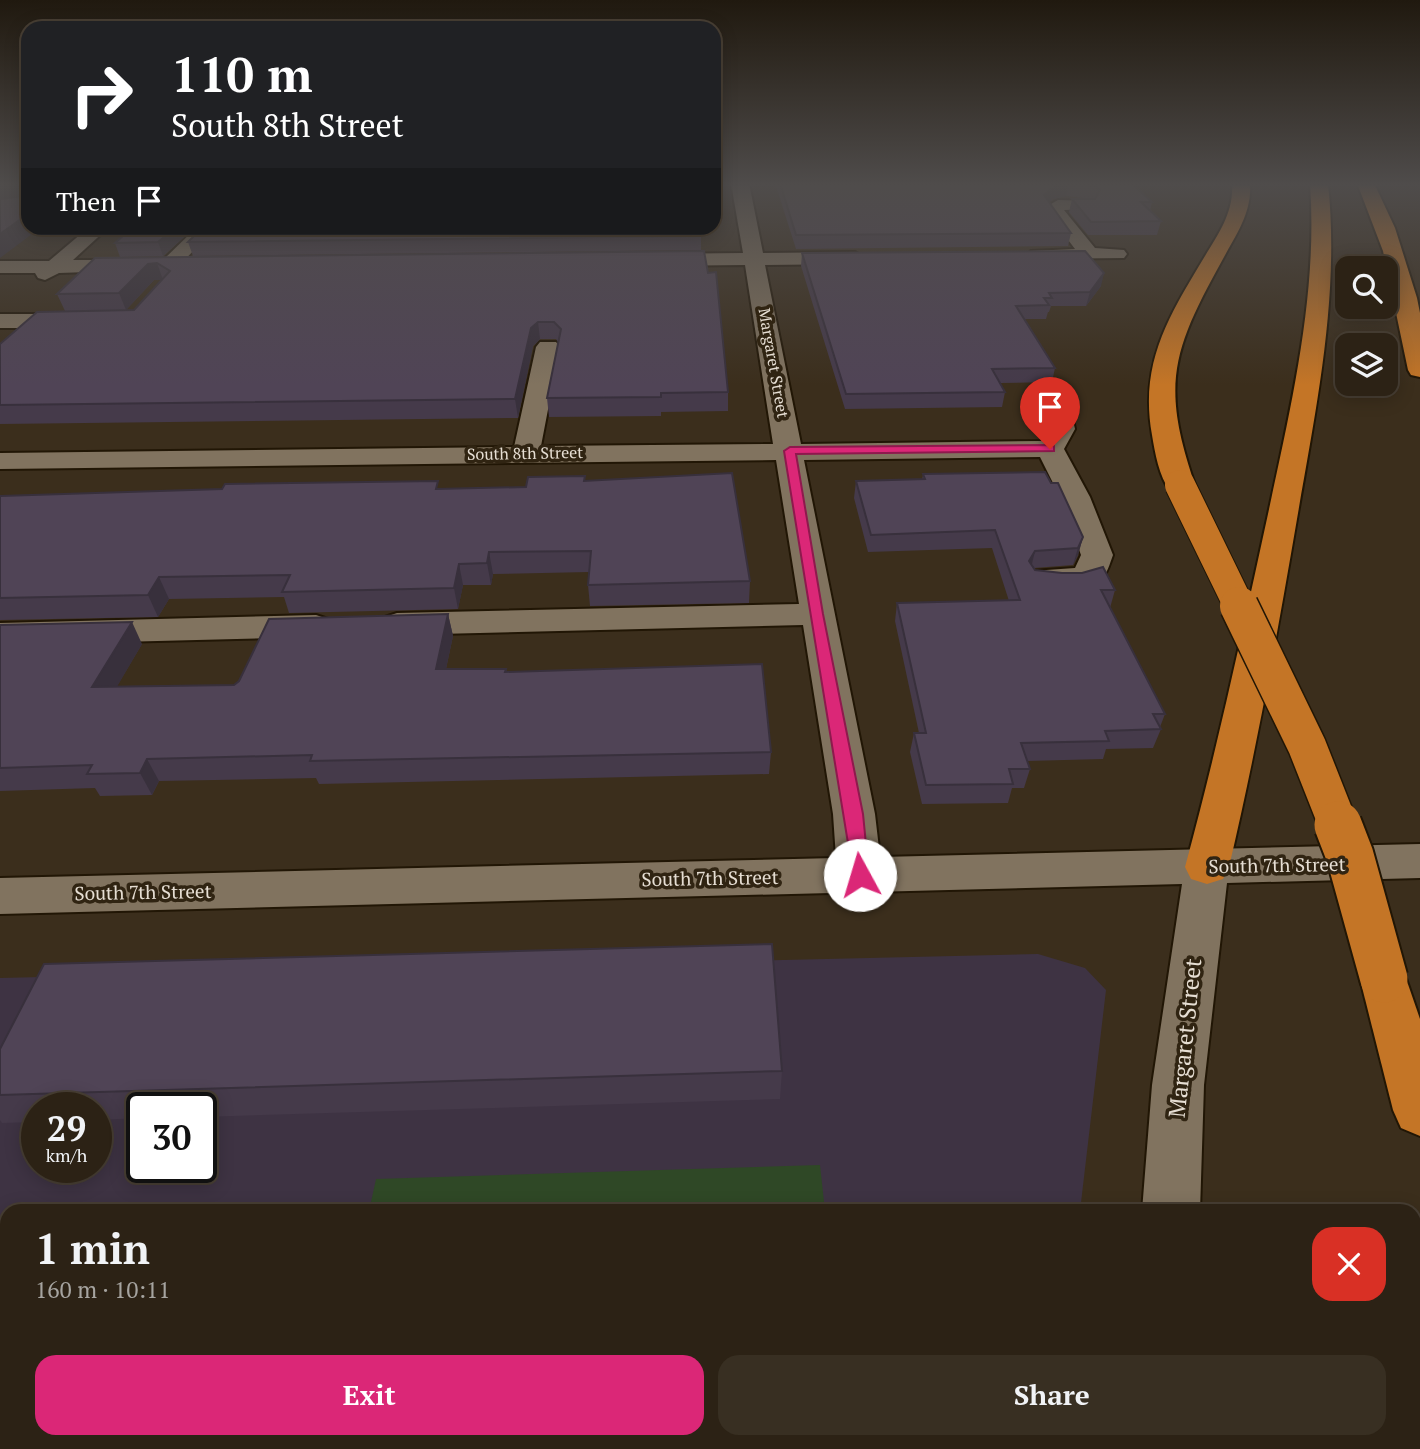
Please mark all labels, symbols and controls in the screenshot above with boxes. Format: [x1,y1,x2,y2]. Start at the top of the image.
text: 110 m [171,41,313,106]
icon: right [56,49,147,140]
text: South 8th Street [171,104,404,146]
icon: arrive [130,182,168,220]
text: Then [56,184,116,218]
map controls [1335,256,1398,396]
button: search [1335,256,1398,319]
street label: Margaret Street [754,306,795,420]
button: layers [1335,333,1398,396]
pin [1020,377,1080,449]
icon: arrive [1031,388,1069,426]
street label: South 8th Street [467,441,583,465]
position arrow [823,838,897,912]
street label: South 7th Street [1208,851,1346,878]
street label: South 7th Street [641,864,779,891]
street label: South 7th Street [74,878,212,905]
street label: Margaret Street [1161,956,1208,1119]
speed limit sign: 30 [126,1092,217,1183]
text: 29 [47,1105,86,1151]
text: km/h [46,1143,87,1167]
text: 1 min [35,1220,150,1276]
button: close [1312,1227,1386,1301]
text: 160 m · 10:11 [35,1274,170,1305]
button: Exit [35,1355,704,1435]
button: Share [718,1355,1386,1435]

